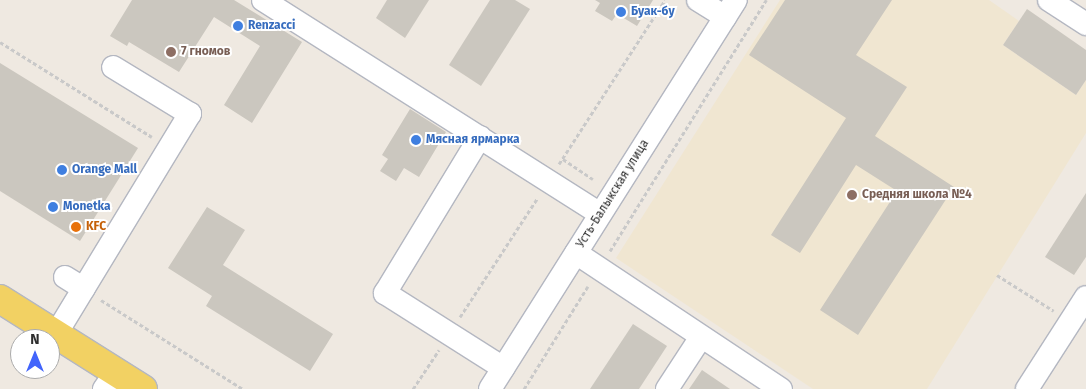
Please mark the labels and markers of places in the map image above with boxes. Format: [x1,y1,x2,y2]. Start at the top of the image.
place label: Буак-бу [631,5,675,19]
marker: Буак-бу [615,6,627,18]
place label: Renzacci [248,19,295,33]
marker: Renzacci [232,20,244,32]
place label: 7 гномов [181,45,230,59]
marker: 7 гномов [165,46,177,58]
place label: Мясная ярмарка [426,133,520,147]
marker: Мясная ярмарка [410,134,422,146]
place label: Orange Mall [72,163,137,177]
marker: Orange Mall [56,164,68,176]
place label: Средняя школа №4 [862,188,972,202]
marker: Средняя школа №4 [846,189,858,201]
place label: Monetka [63,200,111,214]
marker: Monetka [47,201,59,213]
place label: KFC [86,220,106,234]
marker: KFC [70,221,82,233]

